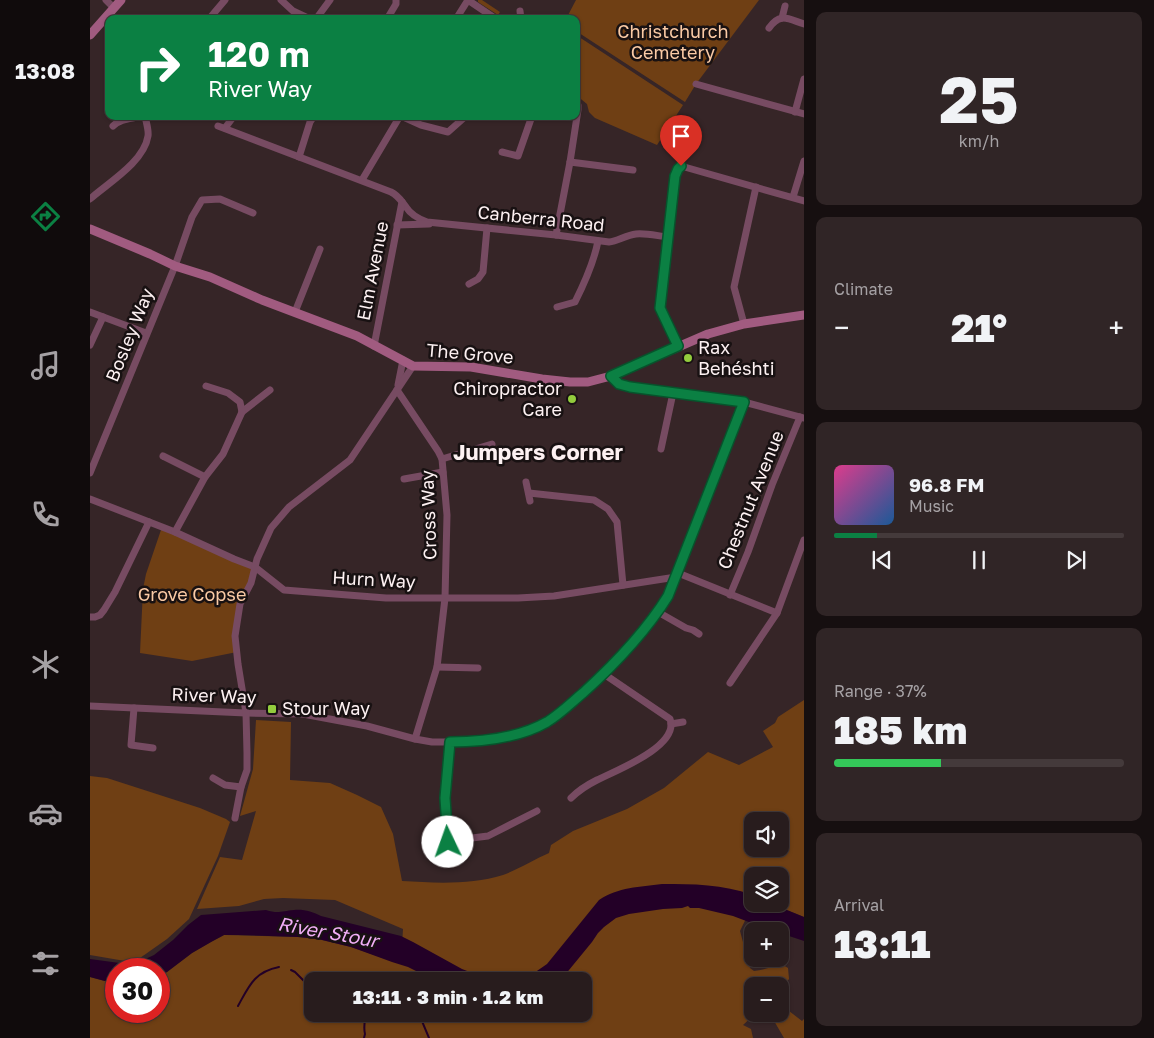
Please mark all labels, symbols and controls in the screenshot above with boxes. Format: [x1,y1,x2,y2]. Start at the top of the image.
park label: Christchurch Cemetery [617,20,729,63]
text: 120 m [208,33,310,75]
icon: right [125,35,190,100]
text: 13:08 [15,57,75,84]
text: 25 [939,59,1019,137]
text: River Way [208,75,312,102]
pin [660,115,702,166]
icon: arrive [667,122,695,150]
text: km/h [959,131,999,151]
icon: directions [28,199,63,234]
street label: Canberra Road [476,200,606,236]
street label: Elm Avenue [352,219,392,322]
text: Climate [834,279,893,299]
street label: Bosley Way [100,285,158,385]
text: 21° [951,305,1007,350]
text: − [834,311,849,344]
text: + [1109,311,1124,344]
place label: Rax Behéshti [698,336,774,379]
street label: The Grove [426,338,515,368]
icon: music [28,348,63,383]
marker: Rax Behéshti [682,352,694,364]
place label: Chiropractor Care [453,377,562,420]
marker: Chiropractor Care [566,393,578,405]
street label: Chestnut Avenue [712,427,788,572]
district label: Jumpers Corner [453,438,623,465]
street label: Cross Way [415,470,441,560]
text: 96.8 FM [909,473,984,496]
text: Music [909,496,954,516]
icon: phone [28,497,63,532]
icon: previous [868,546,896,574]
icon: pause [965,546,993,574]
icon: next [1062,546,1090,574]
street label: Hurn Way [332,566,416,592]
park label: Grove Copse [138,583,246,605]
icon: climate [28,647,63,682]
text: Range · 37% [834,681,927,701]
street label: River Way [171,683,257,707]
place label: Stour Way [282,697,370,719]
marker: Stour Way [266,703,278,715]
text: 185 km [834,707,967,752]
icon: car [28,796,63,831]
map controls [744,812,789,1022]
button: sound [744,812,789,857]
position arrow [421,815,473,867]
button: layers [744,867,789,912]
text: Arrival [834,895,884,915]
water label: River Stour [276,911,382,952]
text: 13:11 [834,921,931,966]
button: + [744,922,789,967]
icon: filters [28,946,63,981]
speed limit sign: 30 [105,958,170,1023]
button: − [744,977,789,1022]
text: 13:11 · 3 min · 1.2 km [353,985,543,1008]

